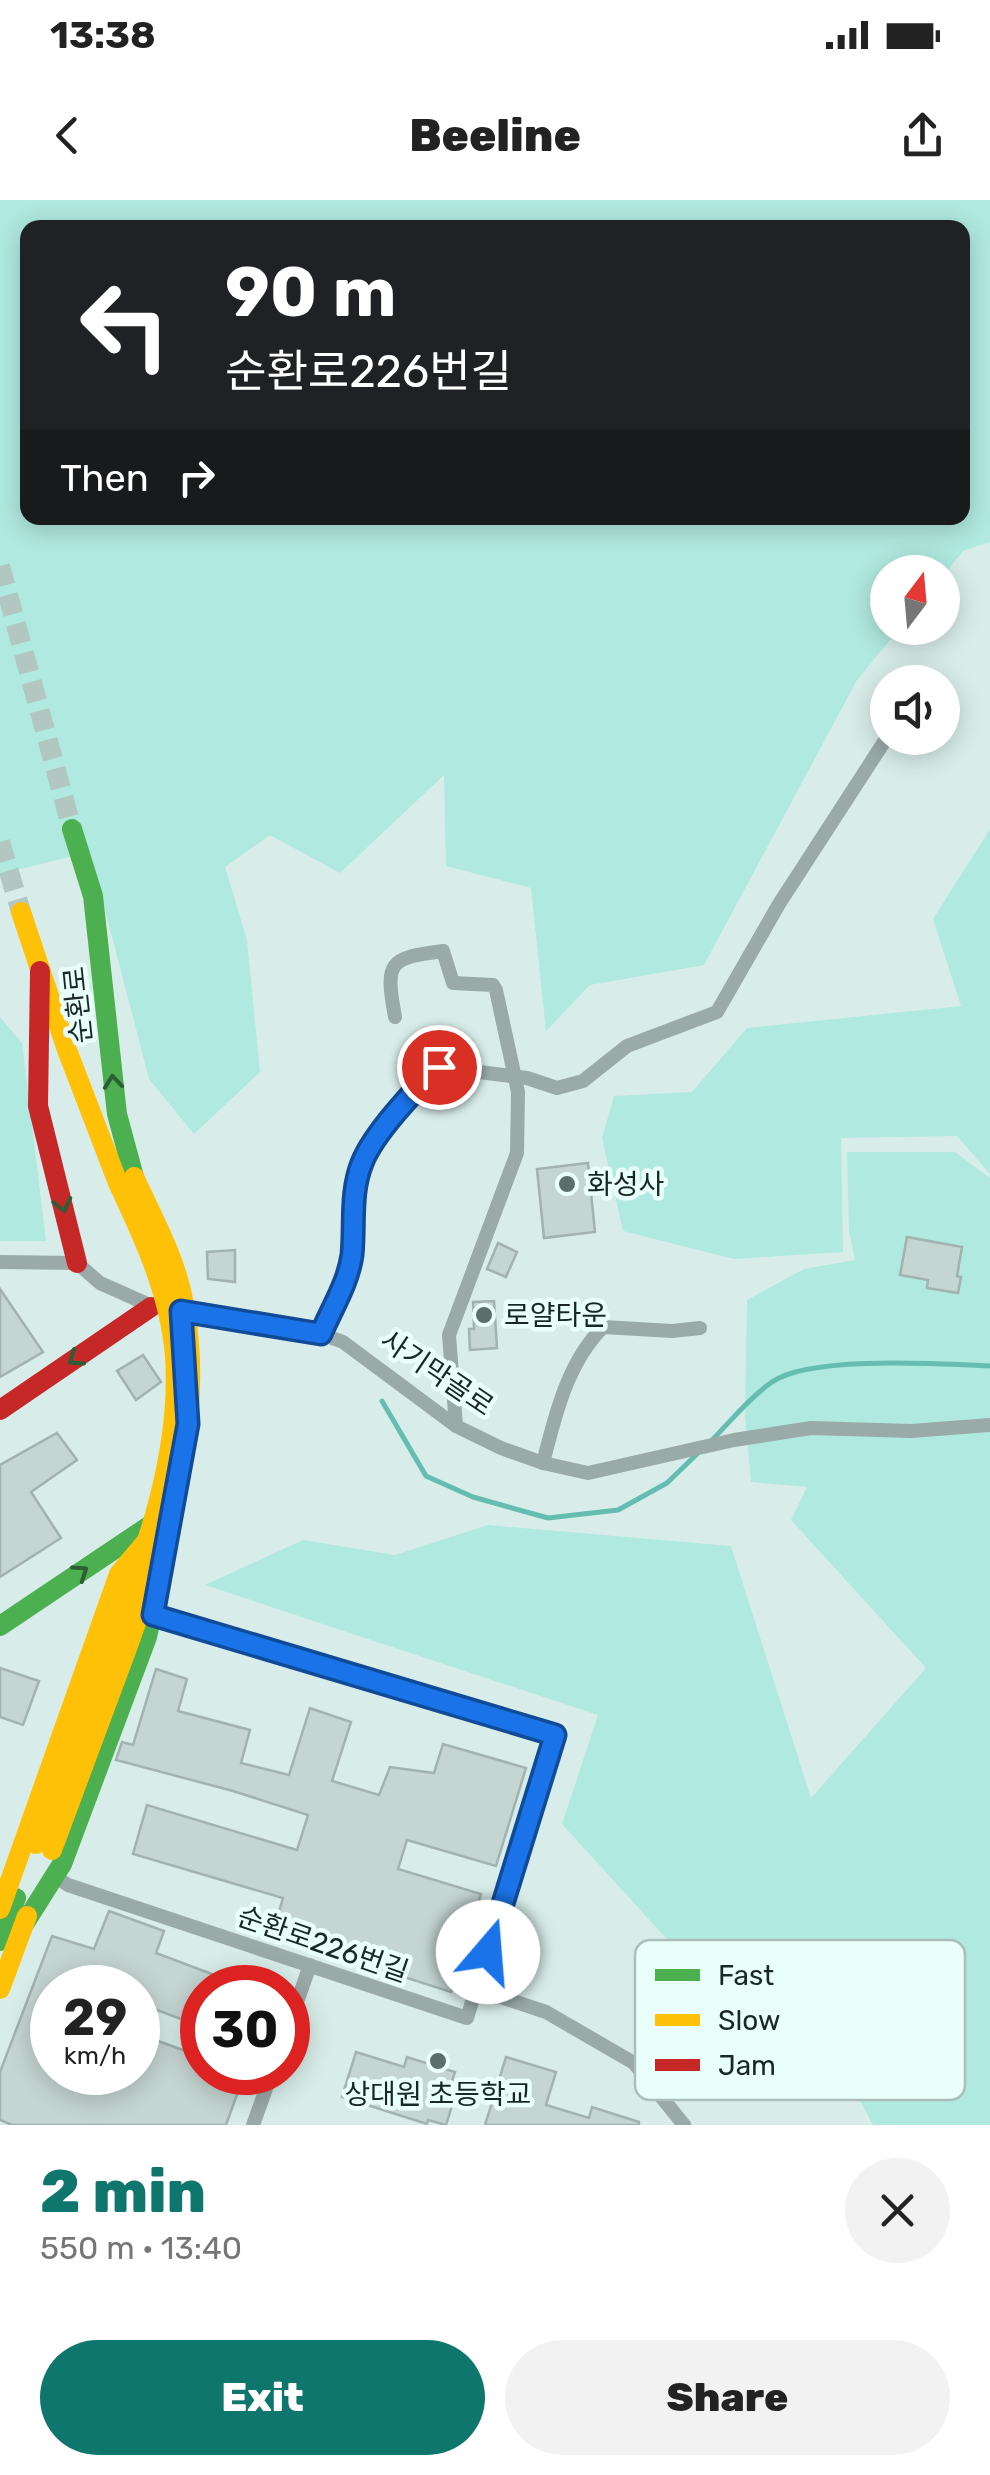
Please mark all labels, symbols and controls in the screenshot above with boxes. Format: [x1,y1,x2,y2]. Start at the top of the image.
text: 13:38 [50,12,156,58]
icon: back [40,108,95,163]
icon: share [895,108,950,163]
text: Beeline [409,109,581,162]
text: 90 m [225,251,397,334]
icon: left [60,260,190,390]
text: 순환로226번길 [225,345,512,398]
icon: right [169,450,224,505]
text: Then [60,455,149,501]
north arrow [870,555,960,645]
map controls [870,555,960,755]
button: sound [870,665,960,755]
street label: 순환로 [58,965,98,1045]
pin [397,1025,482,1110]
icon: arrive [412,1040,467,1095]
one-way arrow [103,1074,124,1090]
place label: 화성사 [587,1168,664,1201]
marker: 화성사 [556,1173,578,1195]
one-way arrow [51,1196,72,1213]
place label: 로얄타운 [504,1299,607,1332]
marker: 로얄타운 [473,1304,495,1326]
street label: 사기막골로 [374,1323,500,1423]
one-way arrow [68,1347,87,1365]
one-way arrow [70,1566,89,1584]
street label: 순환로226번길 [233,1899,413,1989]
position arrow [436,1900,540,2004]
legend [635,1940,965,2100]
text: Fast [718,1959,774,1992]
speed limit sign: 30 [180,1965,310,2095]
text: 29 [63,1988,127,2048]
text: Slow [718,2004,780,2037]
text: km/h [64,2041,126,2070]
text: Jam [718,2049,776,2082]
marker: 상대원 초등학교 [427,2050,449,2072]
place label: 상대원 초등학교 [344,2078,532,2111]
text: 2 min [40,2156,206,2227]
button: close [845,2158,950,2263]
text: 550 m · 13:40 [40,2229,242,2267]
button: Exit [40,2340,485,2455]
button: Share [505,2340,950,2455]

